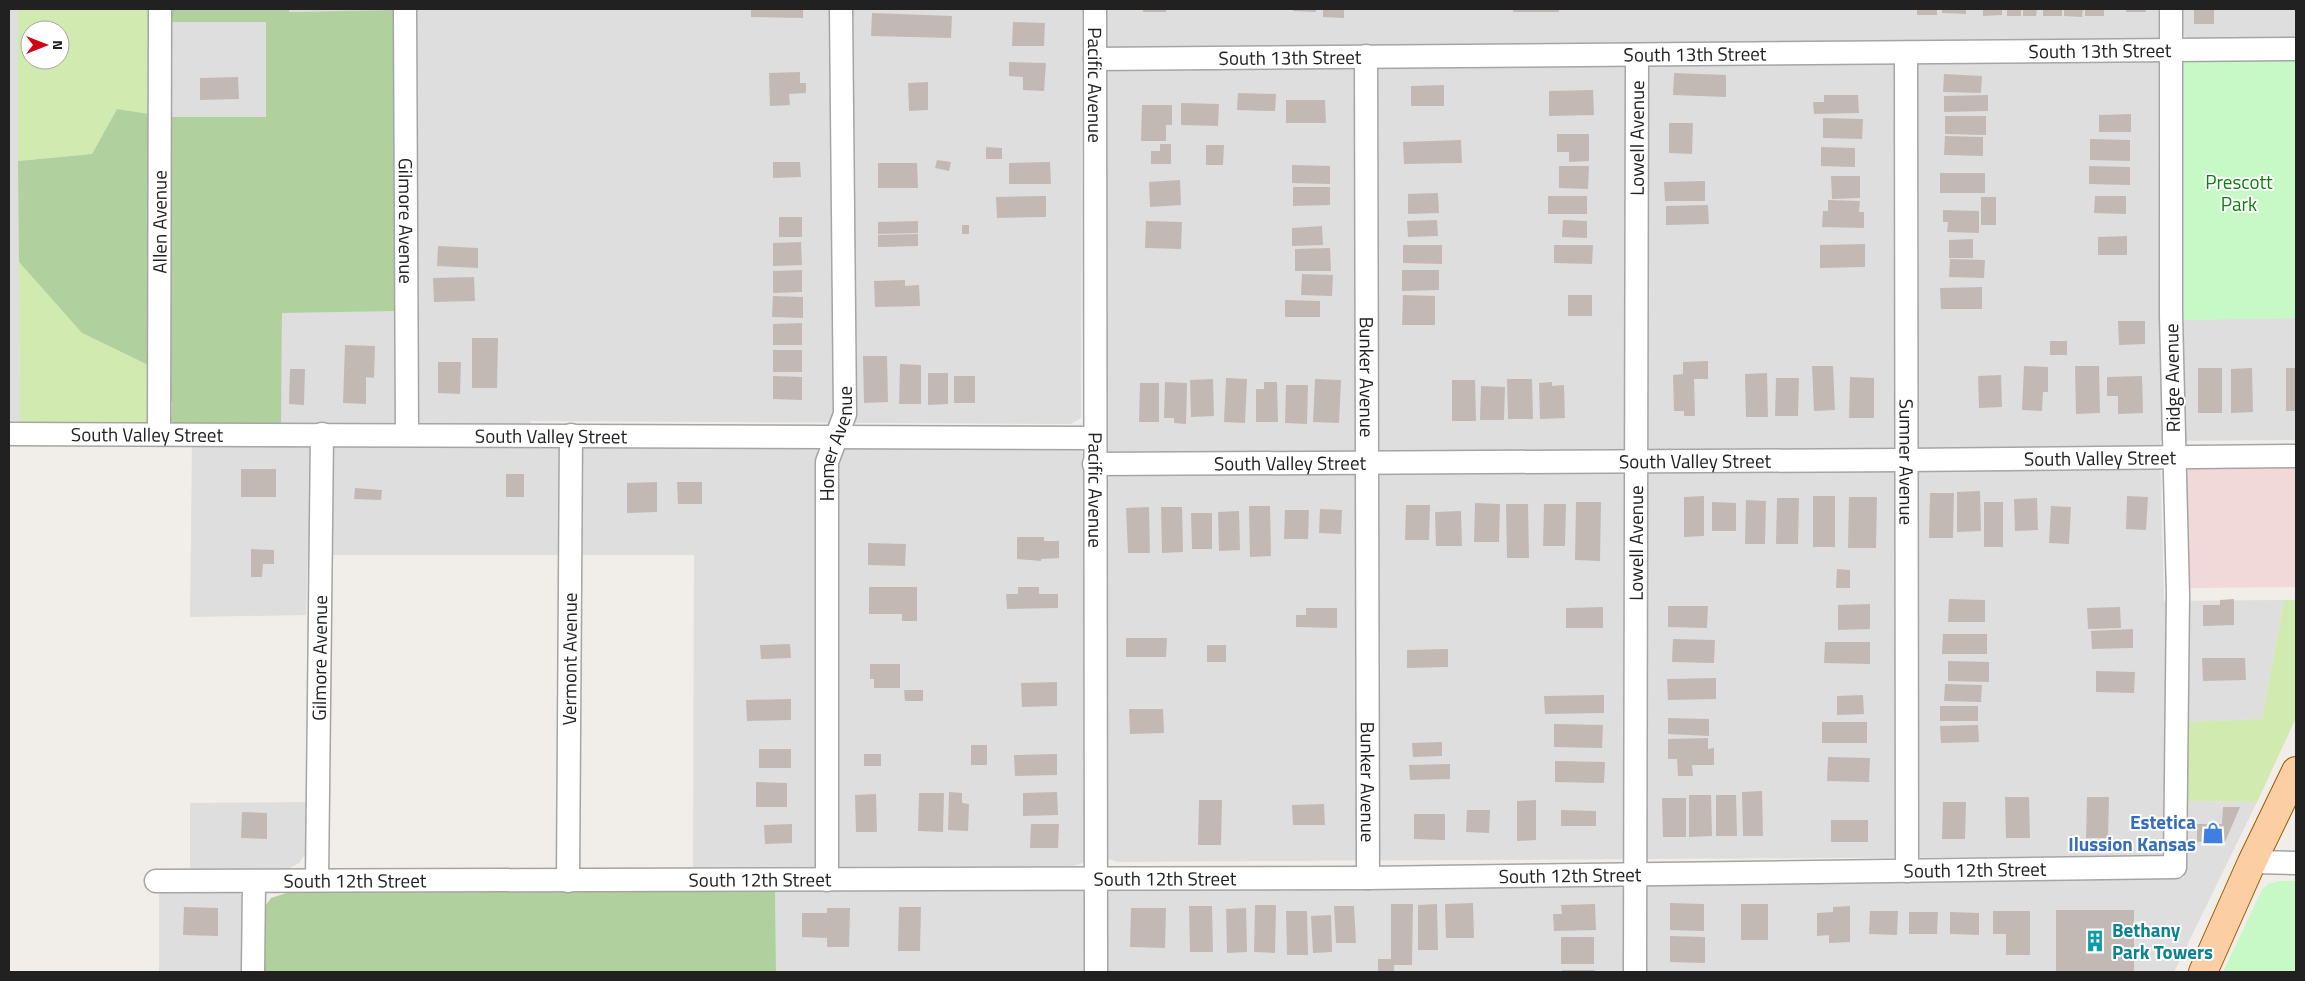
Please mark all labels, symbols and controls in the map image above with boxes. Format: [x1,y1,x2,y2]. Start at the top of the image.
north arrow [20,20,70,70]
street label: Pacific Avenue [1081,27,1110,143]
street label: South 13th Street [2028,35,2172,65]
street label: South 13th Street [1623,38,1767,69]
text: N [48,40,69,50]
street label: South 13th Street [1218,42,1362,72]
street label: Lowell Avenue [1622,80,1651,196]
street label: Gilmore Avenue [392,158,421,284]
park label: Prescott Park [2205,167,2273,218]
street label: Allen Avenue [144,170,174,274]
street label: Bunker Avenue [1353,317,1382,437]
street label: Ridge Avenue [2156,323,2187,433]
street label: Homer Avenue [812,386,859,501]
street label: Sumner Avenue [1892,399,1922,525]
street label: South Valley Street [71,419,223,449]
street label: South Valley Street [475,421,627,450]
street label: Pacific Avenue [1081,432,1111,548]
street label: South Valley Street [2024,442,2177,473]
street label: South Valley Street [1619,446,1771,475]
street label: South Valley Street [1214,448,1367,477]
street label: Lowell Avenue [1621,485,1650,601]
street label: Vermont Avenue [554,592,584,726]
street label: Gilmore Avenue [304,595,334,721]
street label: Bunker Avenue [1354,722,1383,842]
place label: Estetica Ilussion Kansas [2068,807,2196,858]
shop icon: Estetica Ilussion Kansas [2200,820,2226,846]
street label: South 12th Street [1903,854,2047,885]
street label: South 12th Street [1498,859,1642,890]
street label: South 12th Street [1094,863,1237,893]
street label: South 12th Street [689,864,832,894]
street label: South 12th Street [284,865,427,895]
place label: Bethany Park Towers [2112,915,2213,966]
building icon: Bethany Park Towers [2082,928,2108,954]

